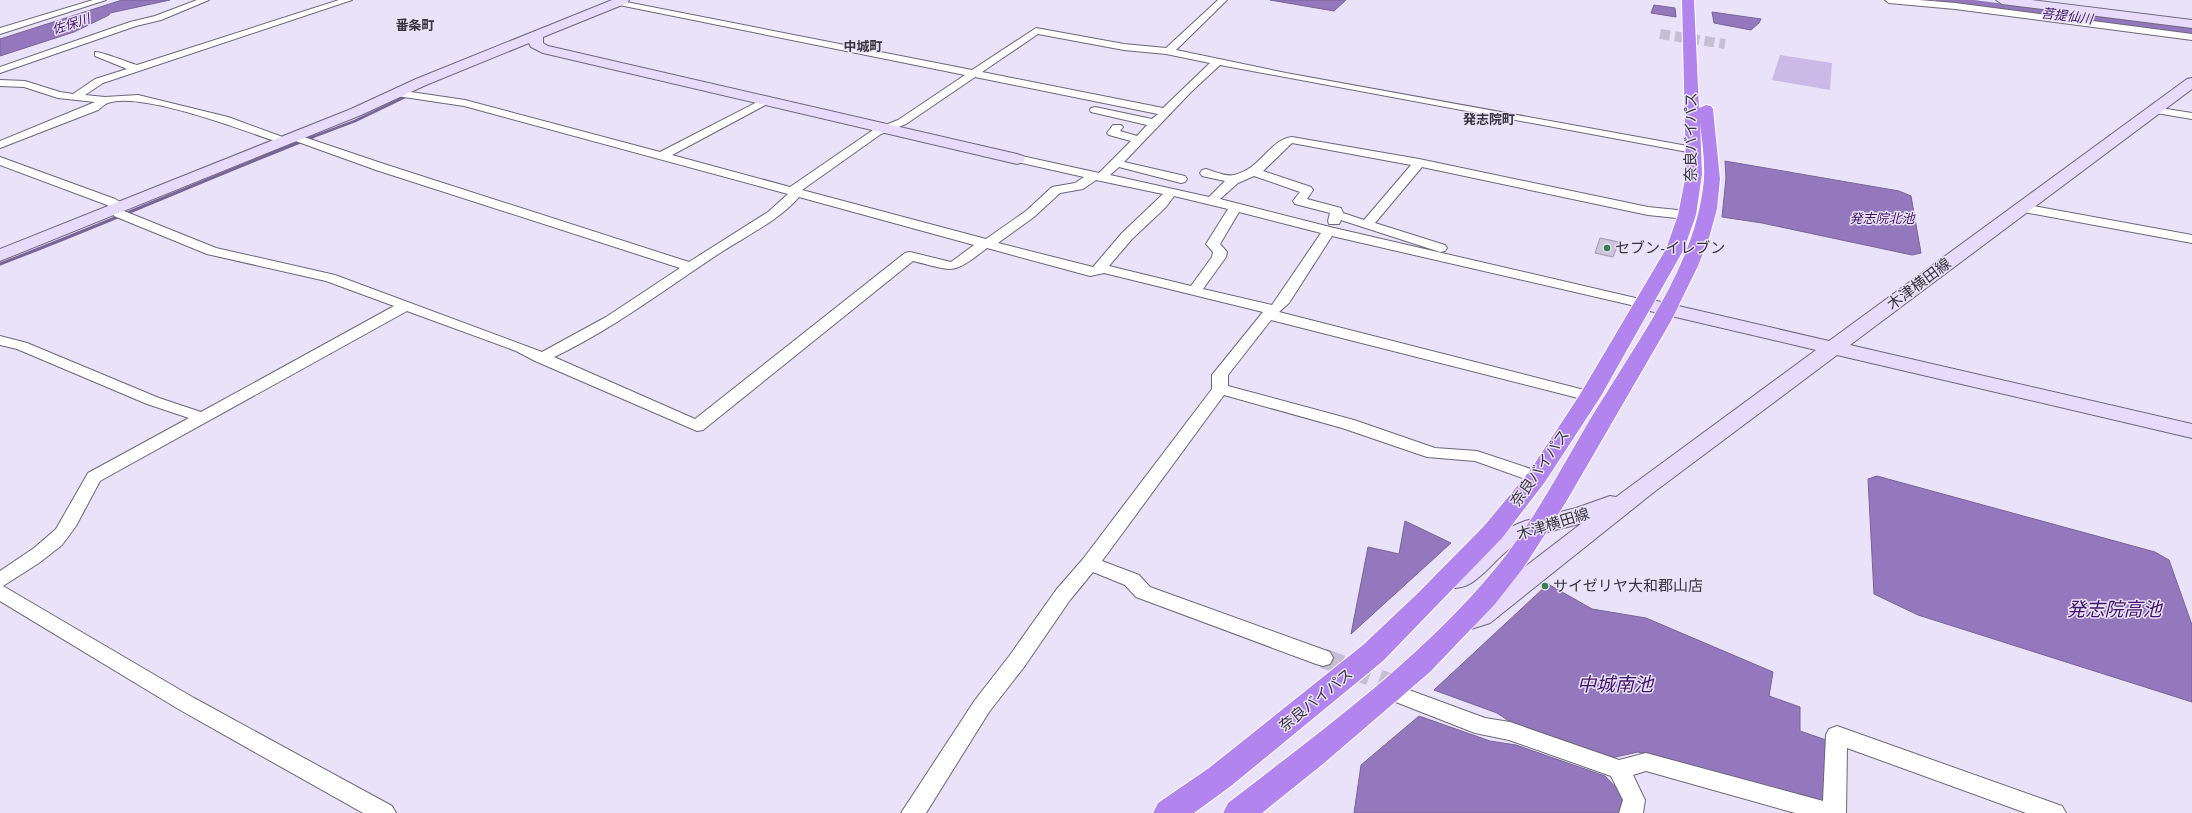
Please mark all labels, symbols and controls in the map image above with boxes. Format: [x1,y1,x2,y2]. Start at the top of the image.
water label: 菩提仙川 [2040,5,2096,27]
water label: 佐保川 [50,10,94,37]
district label: 番条町 [395,18,435,33]
district label: 中城町 [843,39,883,54]
street label: 奈良バイパス [1682,92,1700,182]
district label: 発志院町 [1463,112,1515,127]
water label: 発志院北池 [1849,211,1916,226]
place label: セブン-イレブン [1615,239,1725,257]
marker: セブン-イレブン [1602,243,1612,253]
street label: 木津横田線 [1884,254,1954,314]
street label: 奈良バイパス [1507,426,1573,510]
street label: 木津横田線 [1514,504,1592,544]
place label: サイゼリヤ大和郡山店 [1553,577,1703,595]
marker: サイゼリヤ大和郡山店 [1540,581,1550,591]
water label: 発志院高池 [2066,598,2163,621]
street label: 奈良バイパス [1275,665,1357,735]
water label: 中城南池 [1577,673,1655,696]

